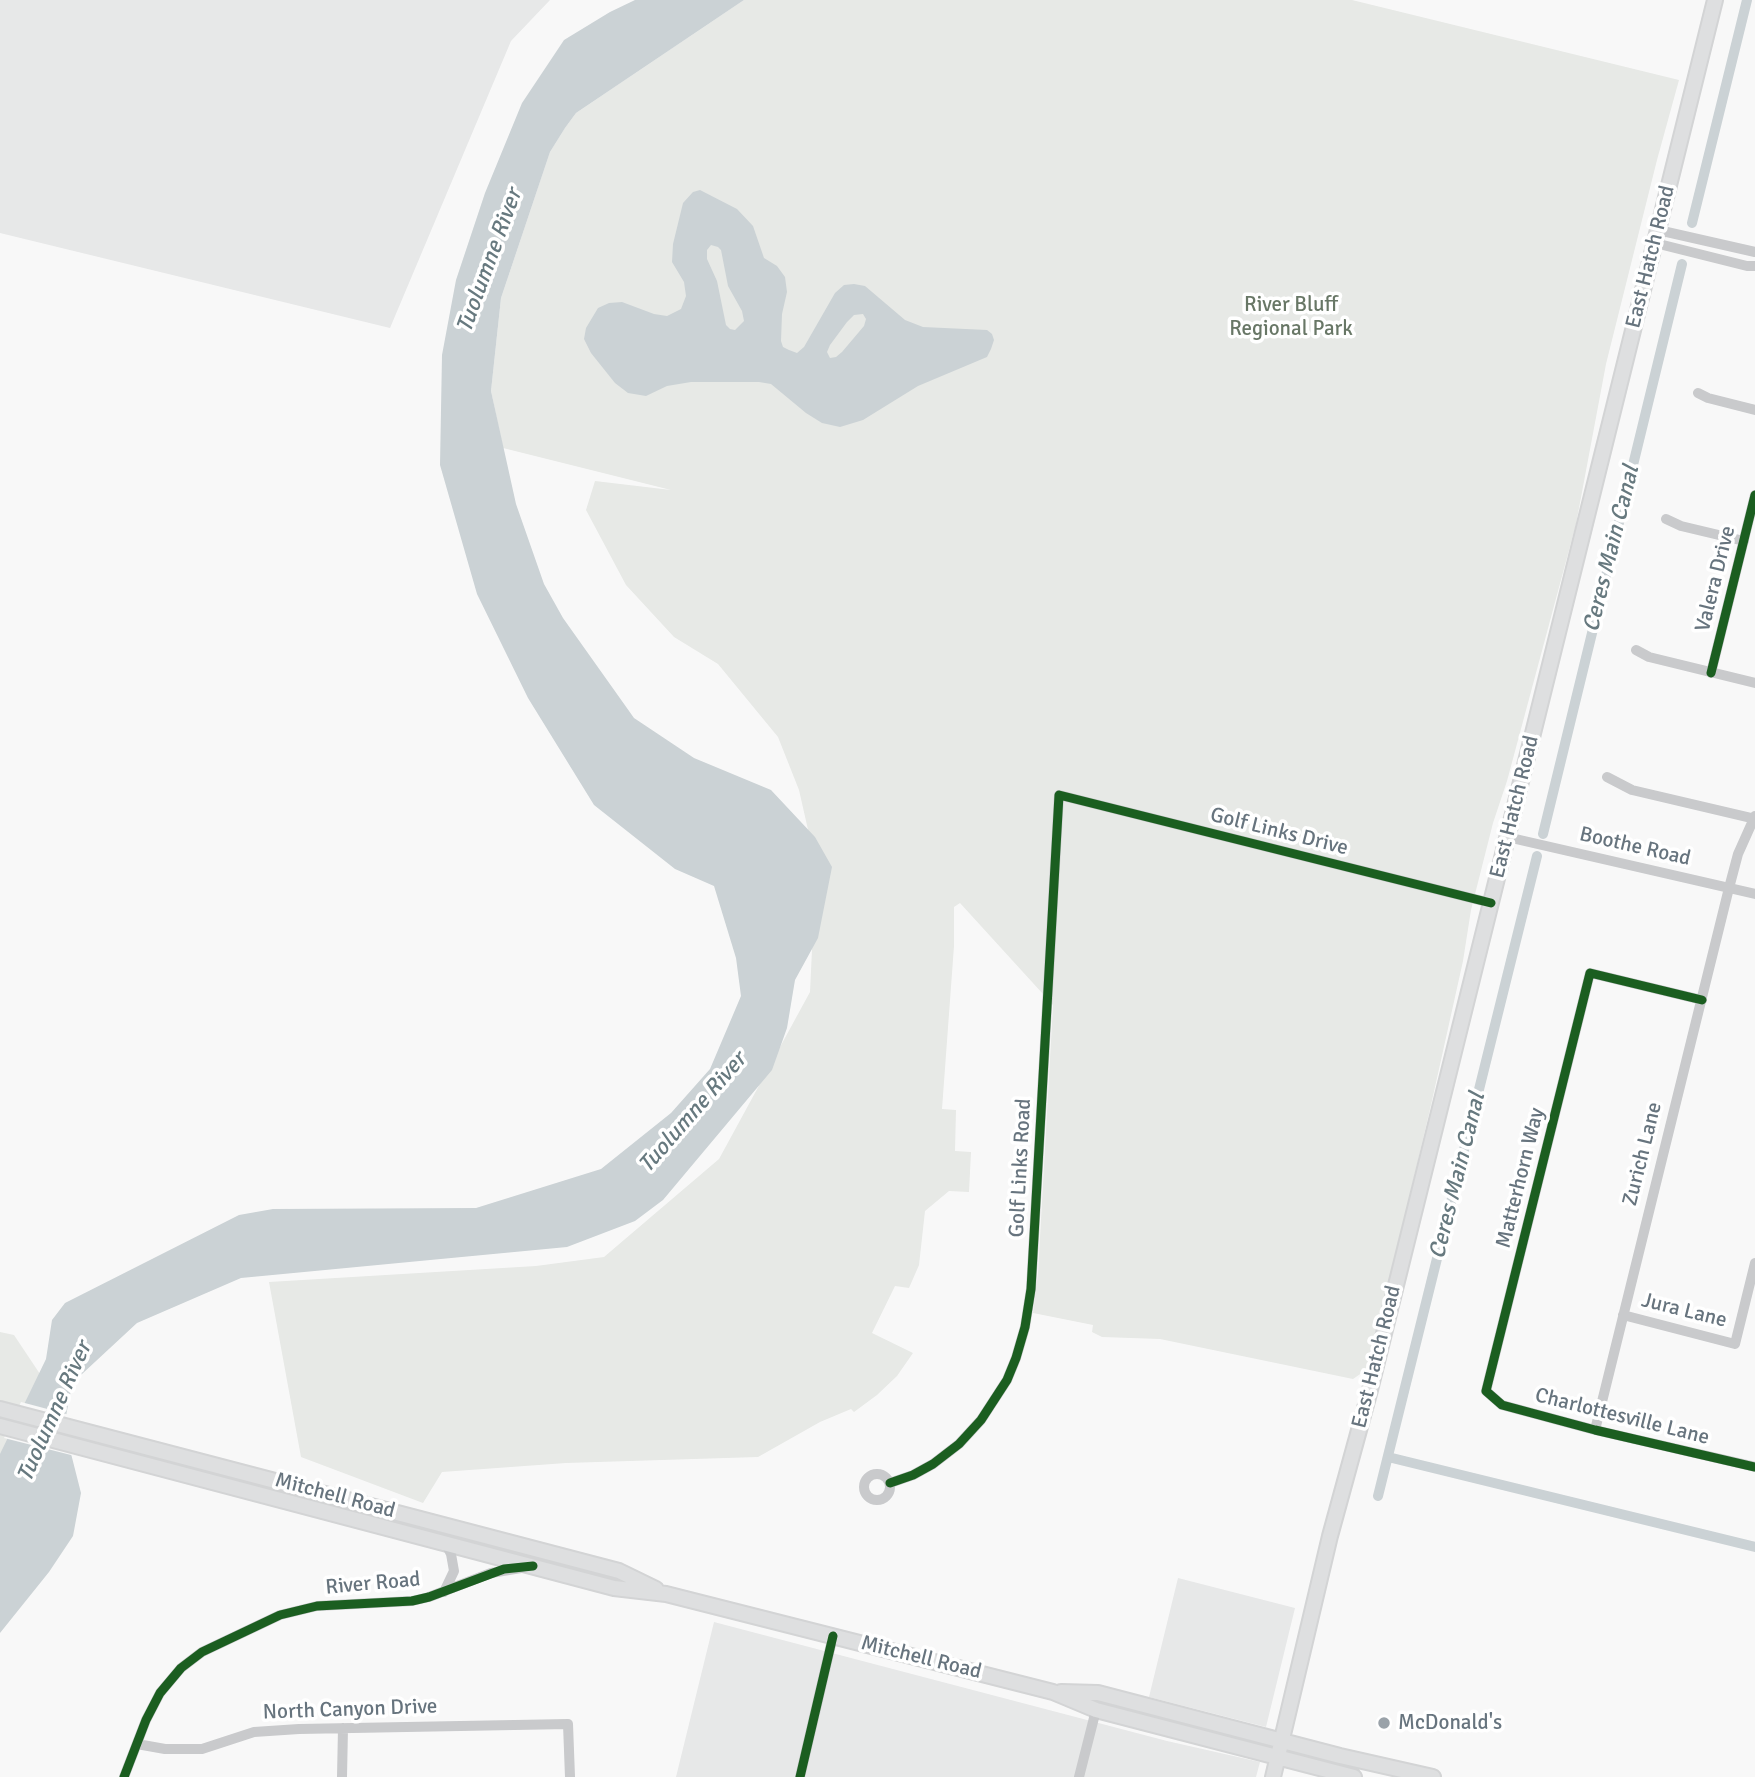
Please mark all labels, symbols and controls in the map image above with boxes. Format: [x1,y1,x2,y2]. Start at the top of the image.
street label: East Hatch Road [1621,183,1681,331]
water label: Tuolumne River [451,186,529,336]
park label: River Bluff Regional Park [1229,292,1353,342]
water label: Ceres Main Canal [1578,463,1646,635]
street label: Valera Drive [1691,523,1741,635]
street label: East Hatch Road [1485,733,1545,881]
street label: Golf Links Drive [1207,803,1351,861]
street label: Boothe Road [1577,822,1693,872]
water label: Tuolumne River [633,1047,753,1179]
water label: Ceres Main Canal [1424,1090,1492,1262]
street label: Golf Links Road [1005,1098,1037,1238]
street label: Zurich Lane [1618,1100,1668,1208]
street label: Matterhorn Way [1491,1105,1551,1251]
street label: East Hatch Road [1347,1283,1407,1431]
street label: Jura Lane [1639,1288,1729,1334]
water label: Tuolumne River [12,1338,98,1486]
street label: Charlottesville Lane [1532,1383,1712,1451]
street label: Mitchell Road [272,1468,398,1524]
street label: River Road [324,1567,422,1601]
street label: Mitchell Road [858,1631,984,1685]
street label: North Canyon Drive [262,1694,438,1726]
place label: McDonald's [1398,1710,1502,1736]
marker: McDonald's [1376,1715,1392,1731]

